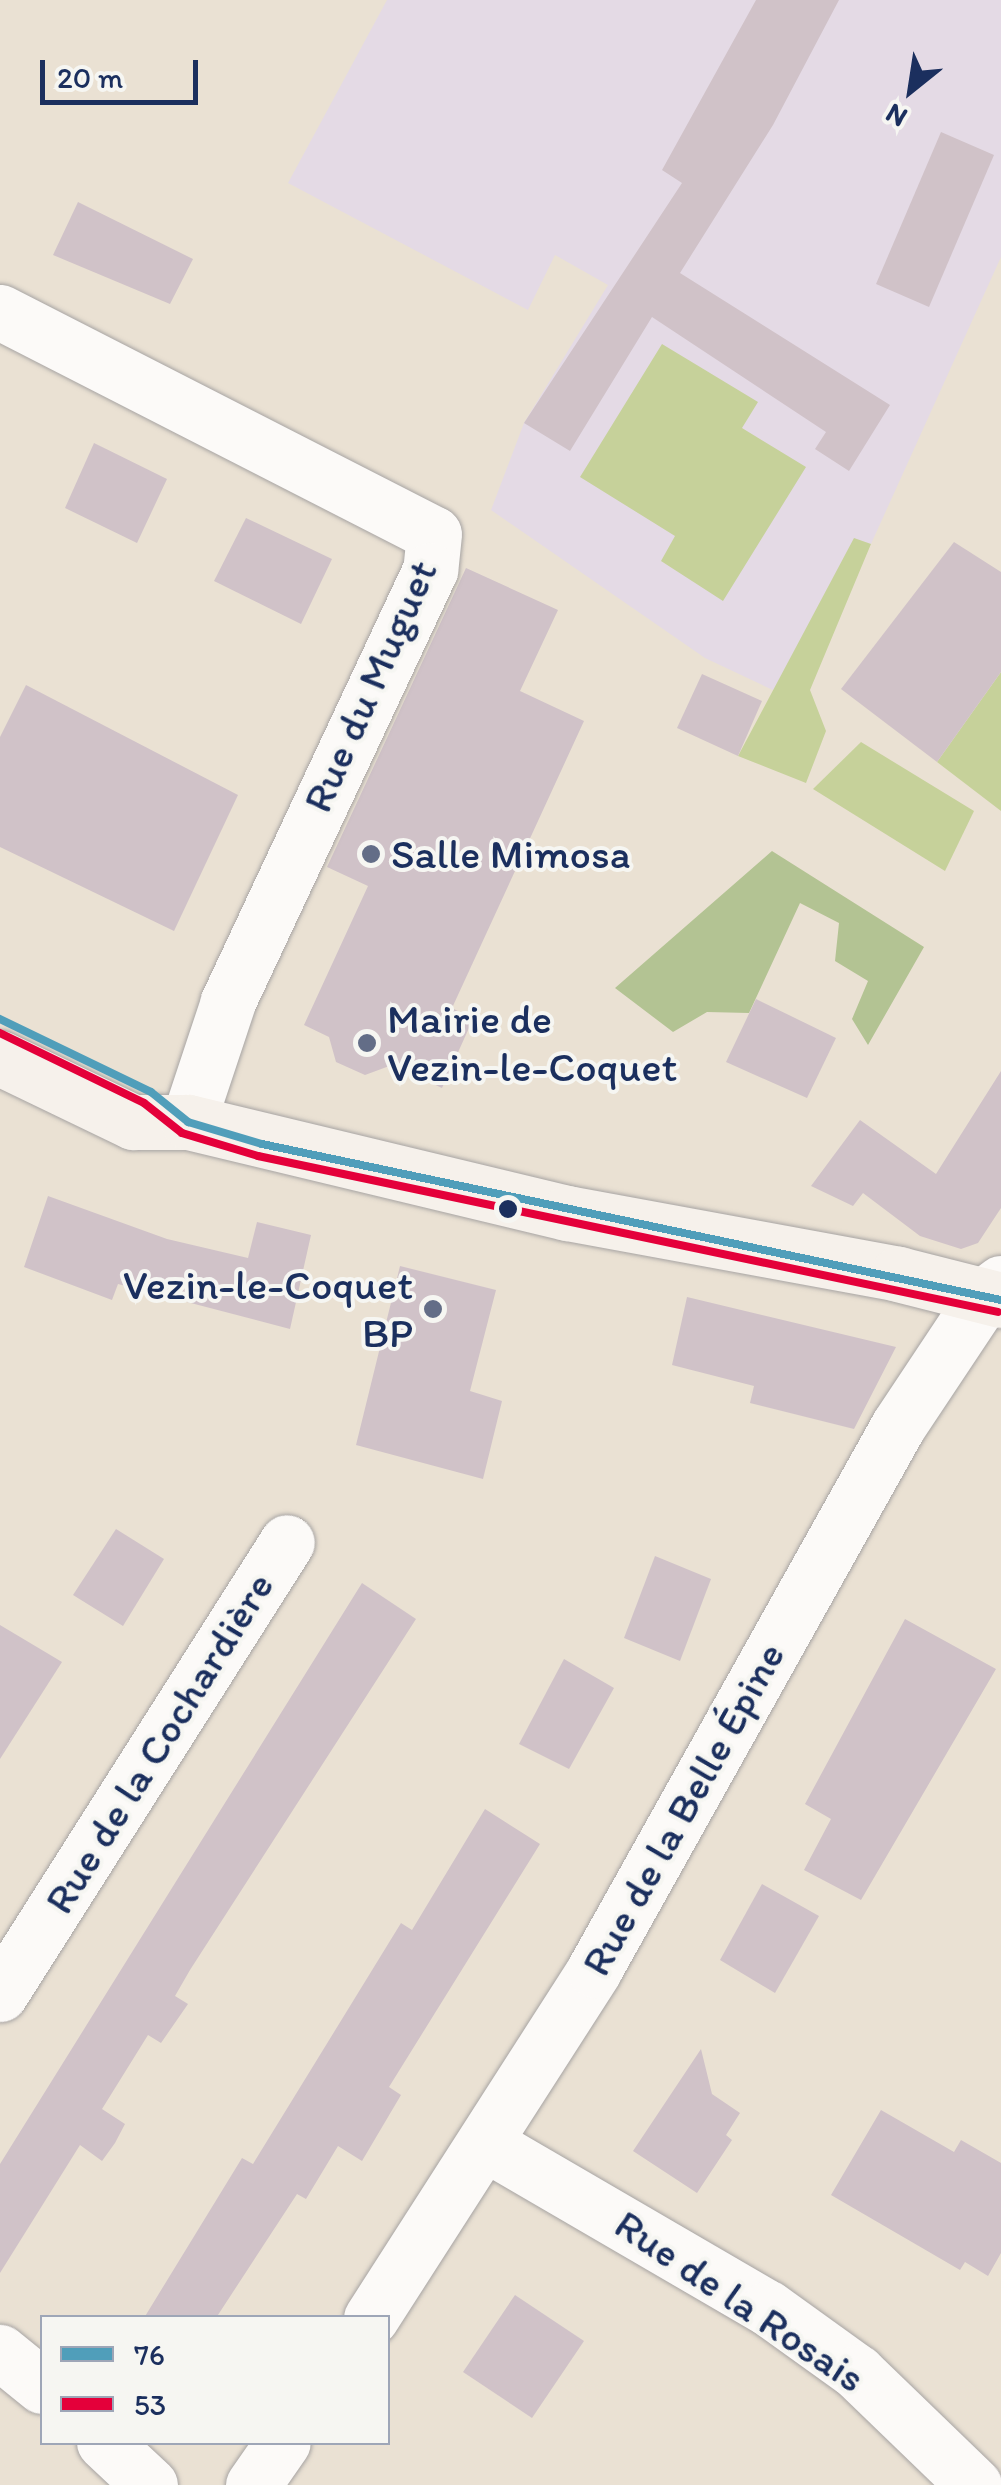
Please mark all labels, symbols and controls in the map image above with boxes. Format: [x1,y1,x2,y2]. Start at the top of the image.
scale bar [45,40,202,102]
north arrow [861,40,961,140]
text: 20 m [57,59,123,96]
text: N [879,97,913,135]
street label: Rue du Muguet [292,552,448,820]
place label: Salle Mimosa [391,829,631,879]
marker: Salle Mimosa [360,843,382,865]
place label: Mairie de Vezin-le-Coquet [387,994,677,1092]
marker: Mairie de Vezin-le-Coquet [356,1032,378,1054]
unlabelled marker [498,1199,518,1219]
place label: Vezin-le-Coquet BP [123,1260,413,1358]
marker: Vezin-le-Coquet BP [422,1298,444,1320]
street label: Rue de la Cochardière [34,1564,284,1922]
street label: Rue de la Belle Épine [571,1634,795,1984]
street label: Rue de la Rosais [606,2199,874,2403]
legend [40,2315,390,2445]
text: 76 [134,2336,165,2373]
text: 53 [134,2386,166,2423]

